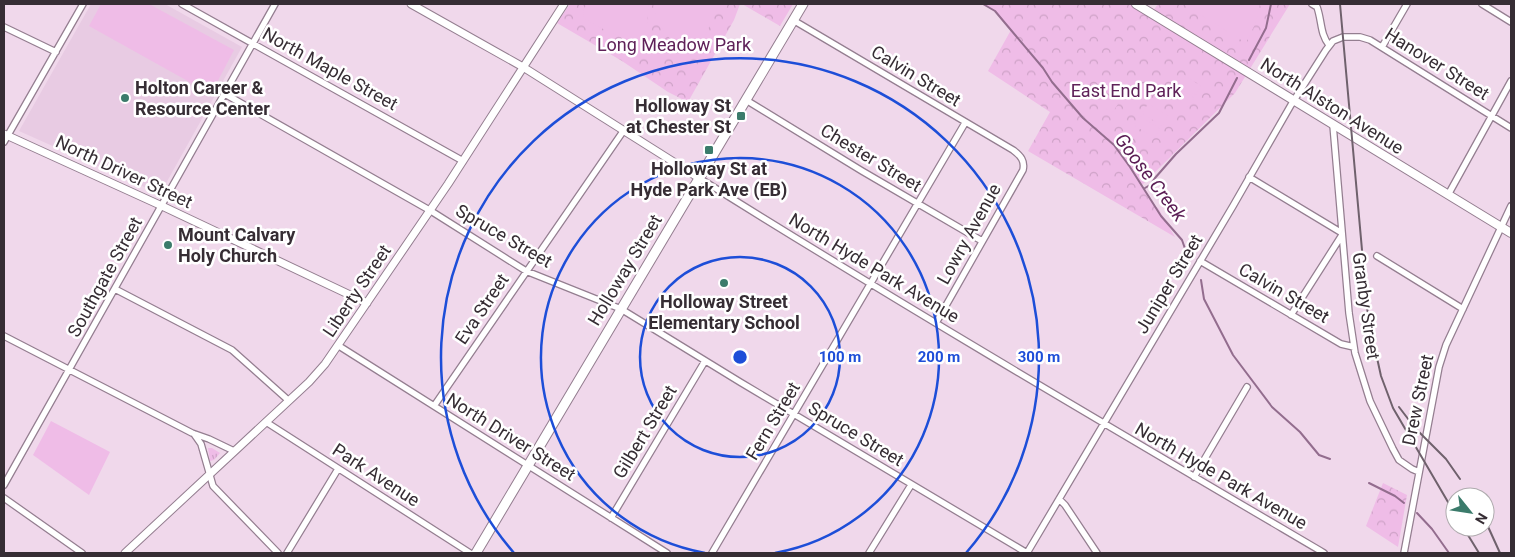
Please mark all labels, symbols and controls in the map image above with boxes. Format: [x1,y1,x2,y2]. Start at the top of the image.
street label: North Maple Street [259,23,402,114]
street label: Hanover Street [1381,23,1493,104]
park label: Long Meadow Park [597,34,752,55]
street label: Calvin Street [868,41,965,111]
street label: North Alston Avenue [1257,53,1408,158]
place label: Holton Career & Resource Center [135,77,270,119]
park label: East End Park [1071,80,1182,101]
marker: Holton Career & Resource Center [119,92,131,104]
place label: Holloway St at Chester St [626,95,731,137]
marker: Holloway St at Chester St [735,110,747,122]
street label: Chester Street [817,119,926,196]
water label: Goose Creek [1110,129,1192,226]
street label: North Driver Street [53,131,196,212]
marker: Holloway St at Hyde Park Ave (EB) [703,144,715,156]
place label: Holloway St at Hyde Park Ave (EB) [631,158,787,201]
street label: Lowry Avenue [932,180,1005,288]
street label: Spruce Street [452,200,556,272]
street label: North Hyde Park Avenue [785,208,963,327]
street label: Holloway Street [583,210,666,329]
street label: Southgate Street [63,213,146,340]
place label: Mount Calvary Holy Church [178,224,296,266]
street label: Juniper Street [1131,230,1206,337]
marker: Mount Calvary Holy Church [162,239,174,251]
street label: Liberty Street [318,241,395,341]
street label: Granby Street [1349,251,1384,361]
street label: Calvin Street [1235,258,1333,327]
street label: Eva Street [450,269,513,348]
marker: Holloway Street Elementary School [718,277,730,289]
place label: Holloway Street Elementary School [648,291,800,333]
centre of rings [731,348,749,366]
text: 100 m [819,348,861,366]
text: 200 m [918,348,960,366]
text: 300 m [1018,348,1060,366]
street label: Drew Street [1398,352,1437,447]
street label: Fern Street [741,378,804,464]
street label: Gilbert Street [609,381,681,482]
street label: North Driver Street [443,388,580,485]
street label: Spruce Street [805,397,908,470]
street label: North Hyde Park Avenue [1132,418,1311,533]
street label: Park Avenue [329,439,424,511]
north arrow [1445,487,1495,537]
text: N [1472,510,1491,527]

